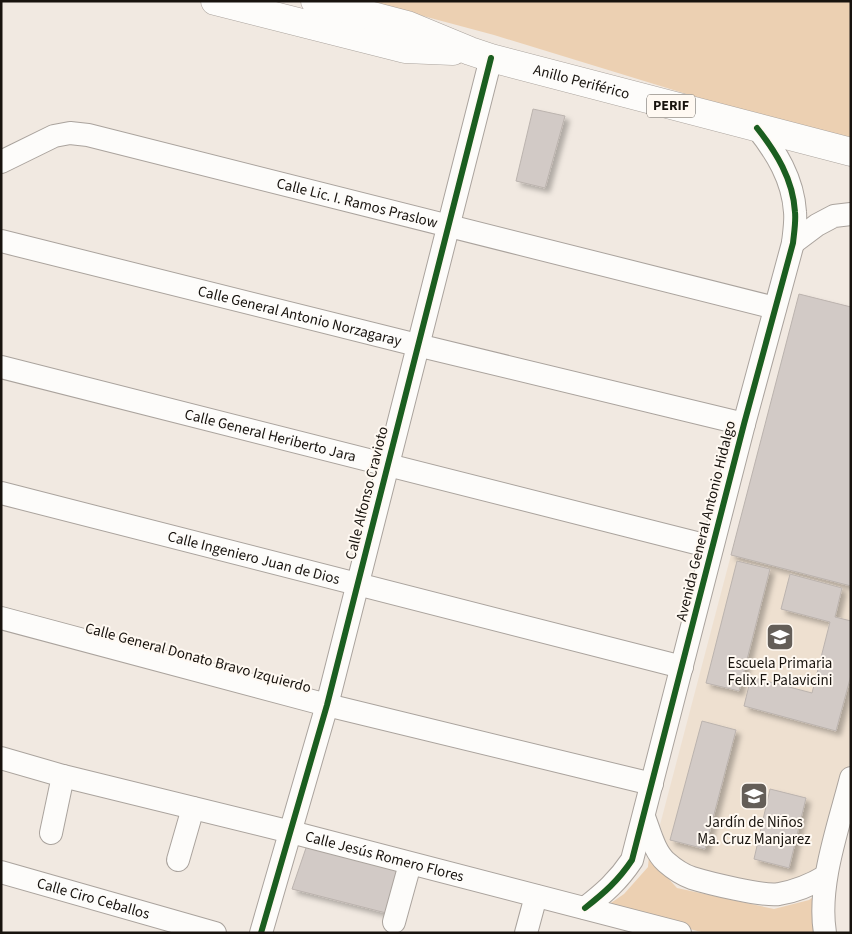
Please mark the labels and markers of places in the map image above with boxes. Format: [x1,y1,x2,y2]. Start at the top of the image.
school or university icon: Escuela Primaria Felix F. Palavicini [765,622,795,652]
place label: Escuela Primaria Felix F. Palavicini [728,653,832,691]
school or university icon: Jardín de Niños Ma. Cruz Manjarez [739,781,769,811]
place label: Jardín de Niños Ma. Cruz Manjarez [697,812,811,850]

